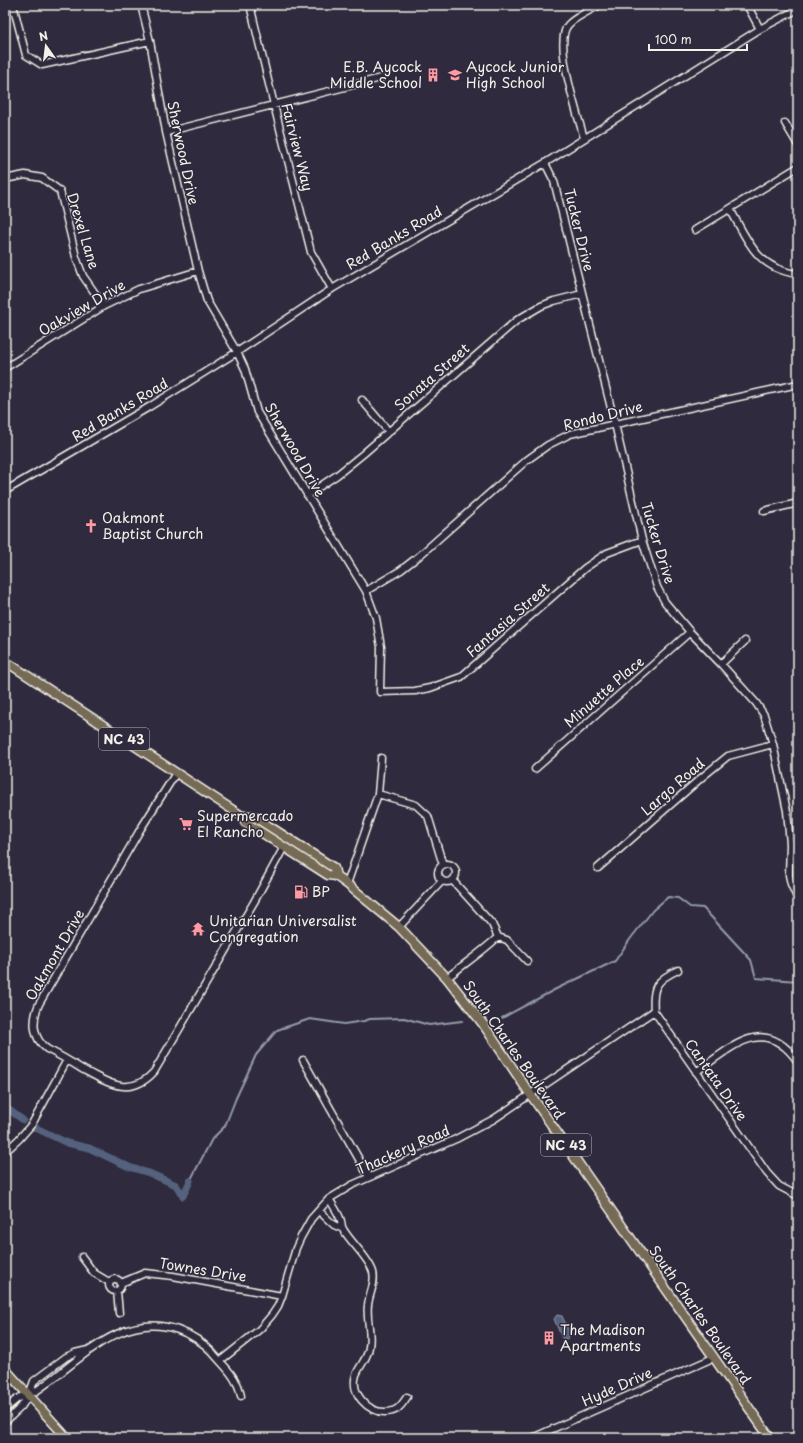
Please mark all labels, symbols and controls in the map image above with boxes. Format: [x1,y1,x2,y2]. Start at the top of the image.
north arrow [26,26,66,66]
text: N [37,26,50,45]
scale bar [649,26,747,52]
text: 100 m [655,30,692,48]
place label: E.B. Aycock Middle School [330,56,422,93]
place label: Aycock Junior High School [466,56,565,93]
building icon: E.B. Aycock Middle School [425,67,441,83]
school or university icon: Aycock Junior High School [447,67,463,83]
street label: Sherwood Drive [162,99,205,207]
street label: Fairview Way [276,101,319,193]
street label: Tucker Drive [559,186,600,273]
street label: Drexel Lane [62,190,105,272]
street label: Red Banks Road [342,201,446,275]
street label: Oakview Drive [35,274,129,341]
street label: Sonata Street [390,338,474,415]
street label: Red Banks Road [68,373,172,447]
street label: Rondo Drive [561,396,645,436]
street label: Sherwood Drive [260,399,331,501]
street label: Tucker Drive [636,499,681,586]
place label: Oakmont Baptist Church [102,507,203,544]
church icon: Oakmont Baptist Church [83,518,99,534]
street label: Fantasia Street [461,577,554,662]
street label: Minuette Place [559,651,648,732]
road number: NC 43 [99,728,149,750]
street label: Largo Road [636,753,709,820]
place label: Supermercado El Rancho [197,805,294,842]
supermarket icon: Supermercado El Rancho [178,816,194,832]
place label: BP [312,881,330,902]
fuel station icon: BP [293,884,309,900]
street label: Oakmont Drive [20,905,89,1004]
place label: Unitarian Universalist Congregation [209,910,357,947]
temple icon: Unitarian Universalist Congregation [190,921,206,937]
street label: South Charles Boulevard [459,976,571,1124]
street label: Cantata Drive [680,1034,753,1125]
street label: Thackery Road [352,1119,453,1180]
road number: NC 43 [541,1134,591,1156]
street label: South Charles Boulevard [645,1241,757,1389]
street label: Townes Drive [158,1252,248,1287]
place label: The Madison Apartments [560,1319,645,1356]
building icon: The Madison Apartments [541,1330,557,1346]
street label: Hyde Drive [578,1362,655,1411]

